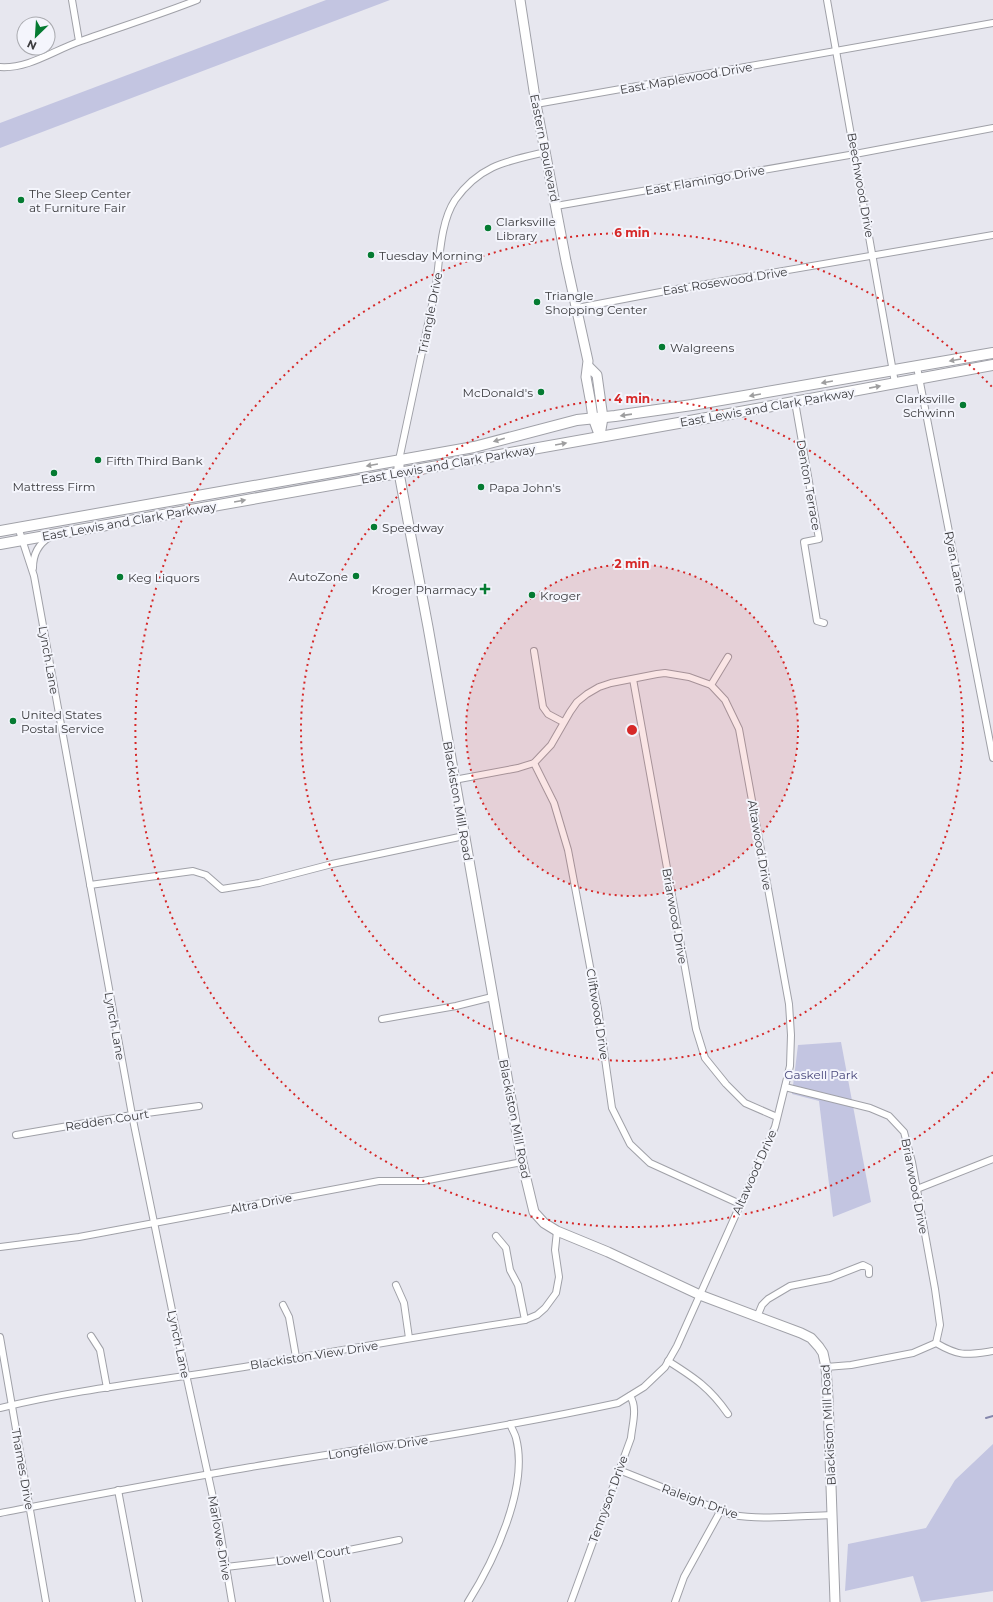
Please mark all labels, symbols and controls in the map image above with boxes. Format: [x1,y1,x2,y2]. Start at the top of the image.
north arrow [16,16,56,56]
text: N [25,37,39,53]
street label: East Maplewood Drive [619,59,753,97]
street label: Eastern Boulevard [527,93,563,203]
street label: Beechwood Drive [844,131,878,239]
street label: East Flamingo Drive [644,162,766,198]
place label: The Sleep Center at Furniture Fair [29,186,131,215]
marker: The Sleep Center at Furniture Fair [16,195,26,205]
place label: Clarksville Library [496,214,556,243]
marker: Clarksville Library [483,223,493,233]
text: 6 min [614,225,650,240]
place label: Tuesday Morning [379,248,483,263]
marker: Tuesday Morning [366,250,376,260]
street label: East Rosewood Drive [662,264,788,298]
street label: Triangle Drive [415,271,445,355]
place label: Triangle Shopping Center [545,288,647,317]
marker: Triangle Shopping Center [532,297,542,307]
place label: Walgreens [670,340,734,355]
marker: Walgreens [657,342,667,352]
one-way arrow [949,357,961,363]
one-way arrow [821,380,833,386]
street label: East Lewis and Clark Parkway [679,384,856,430]
one-way arrow [869,384,881,390]
place label: McDonald's [463,385,533,400]
marker: McDonald's [536,387,546,397]
text: 4 min [614,391,650,406]
place label: Clarksville Schwinn [895,391,955,420]
one-way arrow [749,392,761,398]
marker: Clarksville Schwinn [958,400,968,410]
one-way arrow [620,412,632,418]
one-way arrow [493,437,505,443]
street label: Denton Terrace [794,438,824,532]
one-way arrow [555,440,567,446]
street label: East Lewis and Clark Parkway [360,441,537,487]
place label: Fifth Third Bank [106,453,203,468]
marker: Fifth Third Bank [93,455,103,465]
one-way arrow [366,462,378,468]
marker: Mattress Firm [49,468,59,478]
place label: Mattress Firm [12,479,96,494]
place label: Papa John's [489,480,561,495]
marker: Papa John's [476,482,486,492]
street label: East Lewis and Clark Parkway [41,498,218,544]
one-way arrow [234,498,246,504]
place label: Speedway [382,520,444,535]
marker: Speedway [369,522,379,532]
street label: Ryan Lane [942,530,968,594]
text: 2 min [615,556,649,571]
place label: AutoZone [289,569,348,584]
place label: Keg Liquors [128,570,200,585]
marker: AutoZone [351,571,361,581]
marker: Keg Liquors [115,572,125,582]
place label: Kroger Pharmacy [371,582,477,597]
marker: Kroger Pharmacy [480,584,490,594]
place label: Kroger [540,588,581,603]
marker: Kroger [527,590,537,600]
street label: Lynch Lane [36,625,62,695]
place label: United States Postal Service [21,707,104,736]
marker: United States Postal Service [8,716,18,726]
centre of rings [625,723,639,737]
street label: Blackiston Mill Road [440,740,476,862]
street label: Altawood Drive [745,799,775,891]
street label: Briarwood Drive [659,867,691,965]
street label: Cliftwood Drive [583,967,613,1061]
street label: Lynch Lane [102,991,128,1061]
street label: Blackiston Mill Road [496,1058,534,1180]
park label: Gaskell Park [784,1067,859,1082]
street label: Redden Court [64,1106,150,1134]
street label: Altawood Drive [729,1127,779,1217]
street label: Briarwood Drive [898,1137,932,1235]
street label: Altra Drive [229,1190,293,1216]
street label: Lynch Lane [164,1309,194,1379]
street label: Blackiston View Drive [249,1337,379,1373]
street label: Blackiston Mill Road [817,1364,839,1486]
street label: Thames Drive [8,1427,38,1511]
street label: Longfellow Drive [327,1432,429,1462]
street label: Tennyson Drive [585,1453,631,1545]
street label: Raleigh Drive [660,1480,740,1522]
street label: Marlowe Drive [205,1494,235,1582]
street label: Lowell Court [275,1542,351,1568]

